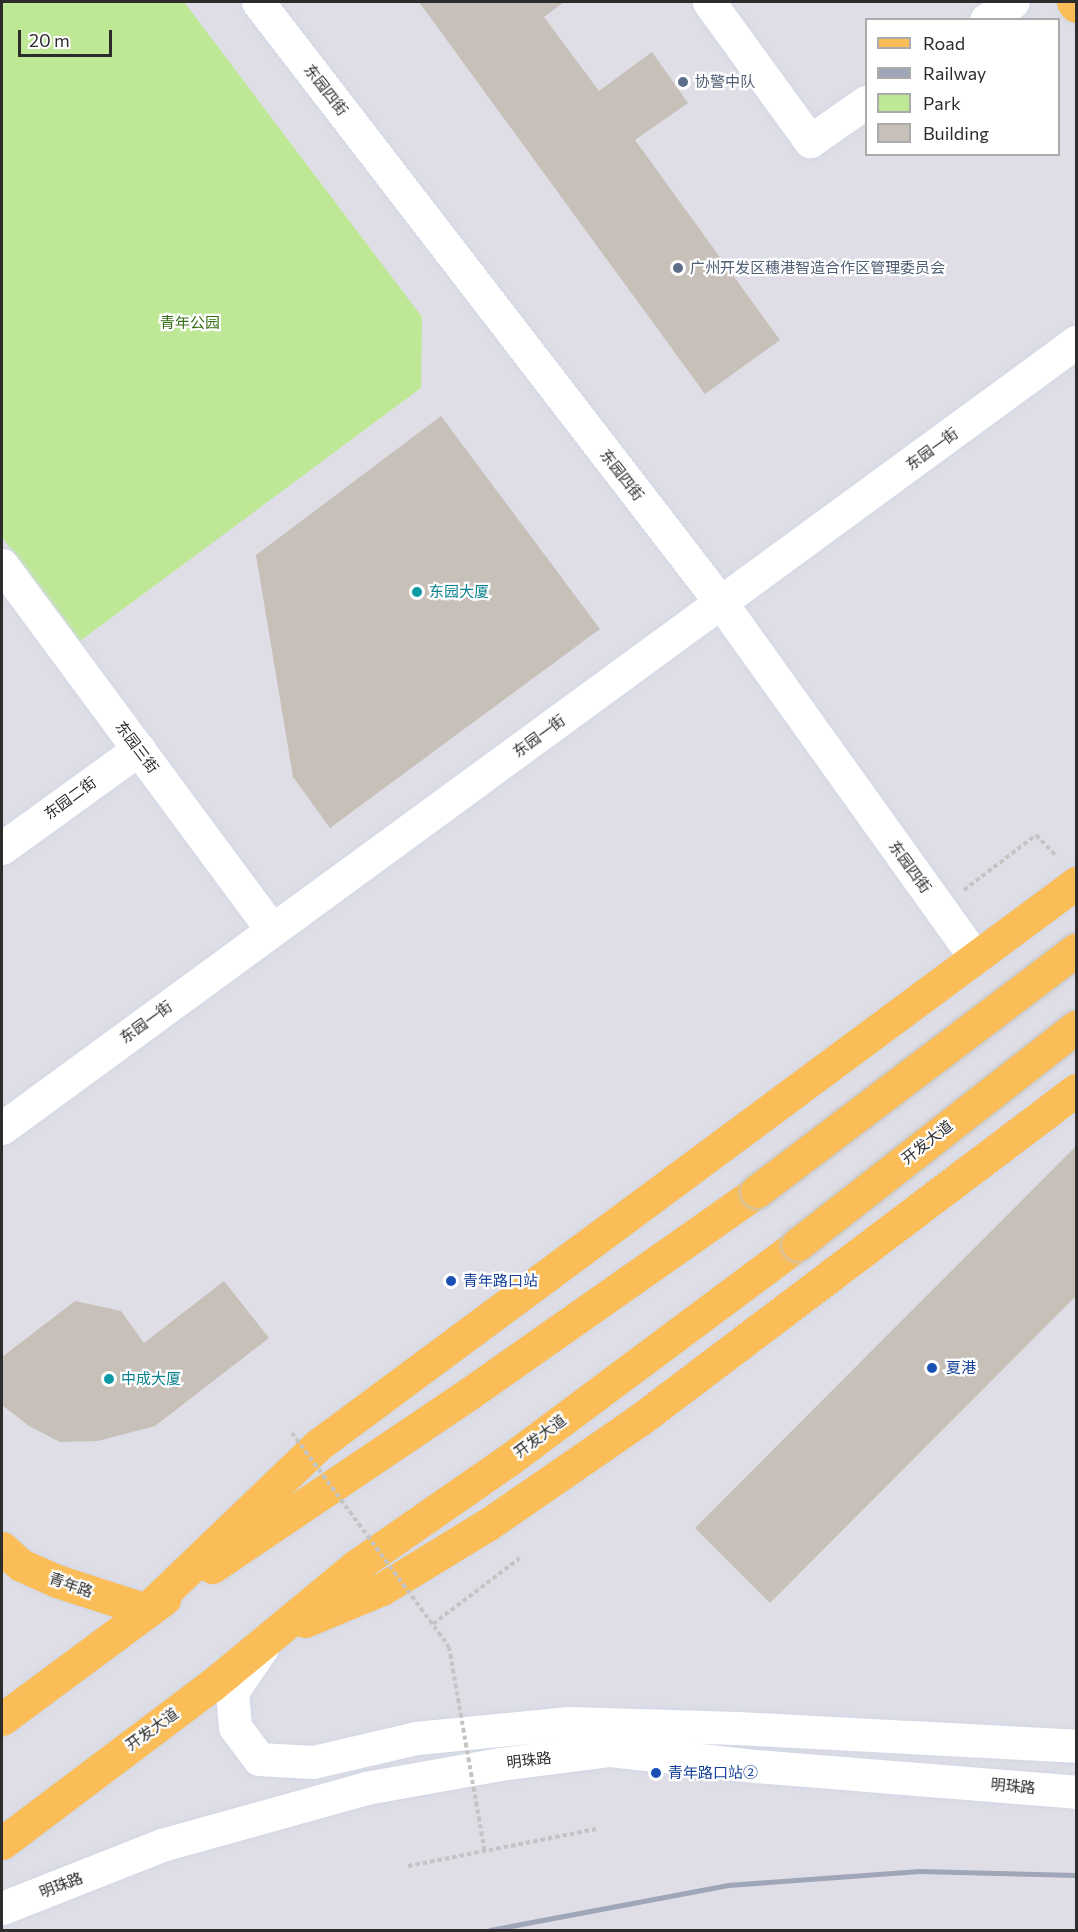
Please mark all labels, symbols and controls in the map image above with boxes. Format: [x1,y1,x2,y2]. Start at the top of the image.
scale bar [21,18,116,56]
legend [865,18,1060,156]
text: 20 m [29,29,70,51]
text: Road [923,32,965,54]
street label: 东园四街 [300,61,352,119]
text: Railway [923,62,986,84]
place label: 协警中队 [695,73,755,91]
marker: 协警中队 [676,75,690,89]
text: Park [923,92,961,114]
text: Building [923,122,989,144]
place label: 广州开发区穗港智造合作区管理委员会 [690,259,945,277]
marker: 广州开发区穗港智造合作区管理委员会 [671,261,685,275]
park label: 青年公园 [160,314,220,332]
street label: 东园一街 [902,424,962,474]
street label: 东园四街 [596,446,648,504]
place label: 东园大厦 [429,583,489,601]
marker: 东园大厦 [410,585,424,599]
street label: 东园一街 [509,711,569,761]
street label: 东园三街 [112,718,162,776]
street label: 东园二街 [40,773,100,823]
street label: 东园四街 [885,837,935,897]
street label: 东园一街 [116,997,176,1047]
street label: 开发大道 [898,1116,956,1168]
place label: 青年路口站 [463,1272,538,1290]
marker: 青年路口站 [444,1274,458,1288]
marker: 夏港 [923,1359,941,1377]
place label: 夏港 [946,1359,976,1377]
place label: 中成大厦 [121,1370,181,1388]
marker: 中成大厦 [102,1372,116,1386]
street label: 开发大道 [511,1411,569,1461]
street label: 青年路 [47,1569,95,1601]
street label: 开发大道 [122,1704,182,1754]
street label: 明珠路 [506,1748,552,1772]
place label: 青年路口站② [668,1764,758,1782]
marker: 青年路口站② [649,1766,663,1780]
street label: 明珠路 [990,1775,1036,1797]
street label: 明珠路 [37,1869,85,1901]

